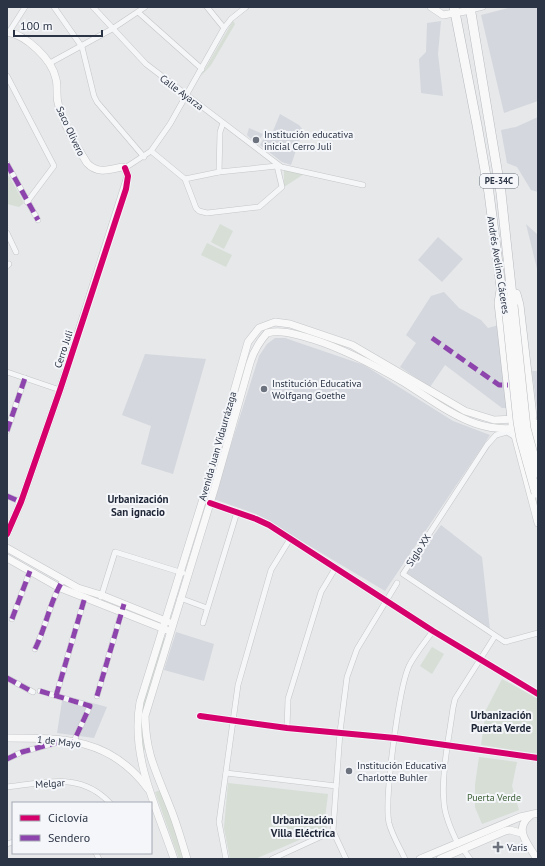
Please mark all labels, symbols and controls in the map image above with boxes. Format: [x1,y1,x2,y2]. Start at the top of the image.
scale bar [14,12,102,38]
text: 100 m [20,18,53,33]
street label: Calle Ayarza [157,72,206,113]
street label: Saco Olivero [53,104,88,158]
place label: Institución educativa inicial Cerro Juli [264,128,353,153]
marker: Institución educativa inicial Cerro Juli [251,135,261,145]
road number: PE-34C [480,174,518,188]
street label: Andrés Avelino Cáceres [484,215,513,315]
street label: Cerro Juli [51,329,76,370]
place label: Institución Educativa Wolfgang Goethe [272,377,362,402]
marker: Institución Educativa Wolfgang Goethe [259,384,269,394]
street label: Avenida Juan Vidaurrázaga [196,390,239,502]
district label: Urbanización San ignacio [107,492,169,519]
street label: Siglo XX [403,532,434,569]
district label: Urbanización Puerta Verde [470,708,532,735]
street label: 1 de Mayo [36,733,82,750]
place label: Institución Educativa Charlotte Buhler [357,759,447,784]
marker: Institución Educativa Charlotte Buhler [344,766,354,776]
street label: Melgar [35,776,66,791]
park label: Puerta Verde [467,791,521,804]
legend [12,802,152,854]
text: Ciclovía [48,810,88,825]
district label: Urbanización Villa Eléctrica [270,813,335,840]
text: Sendero [48,830,90,845]
marker: Varis [492,841,504,853]
place label: Varis [506,841,527,854]

